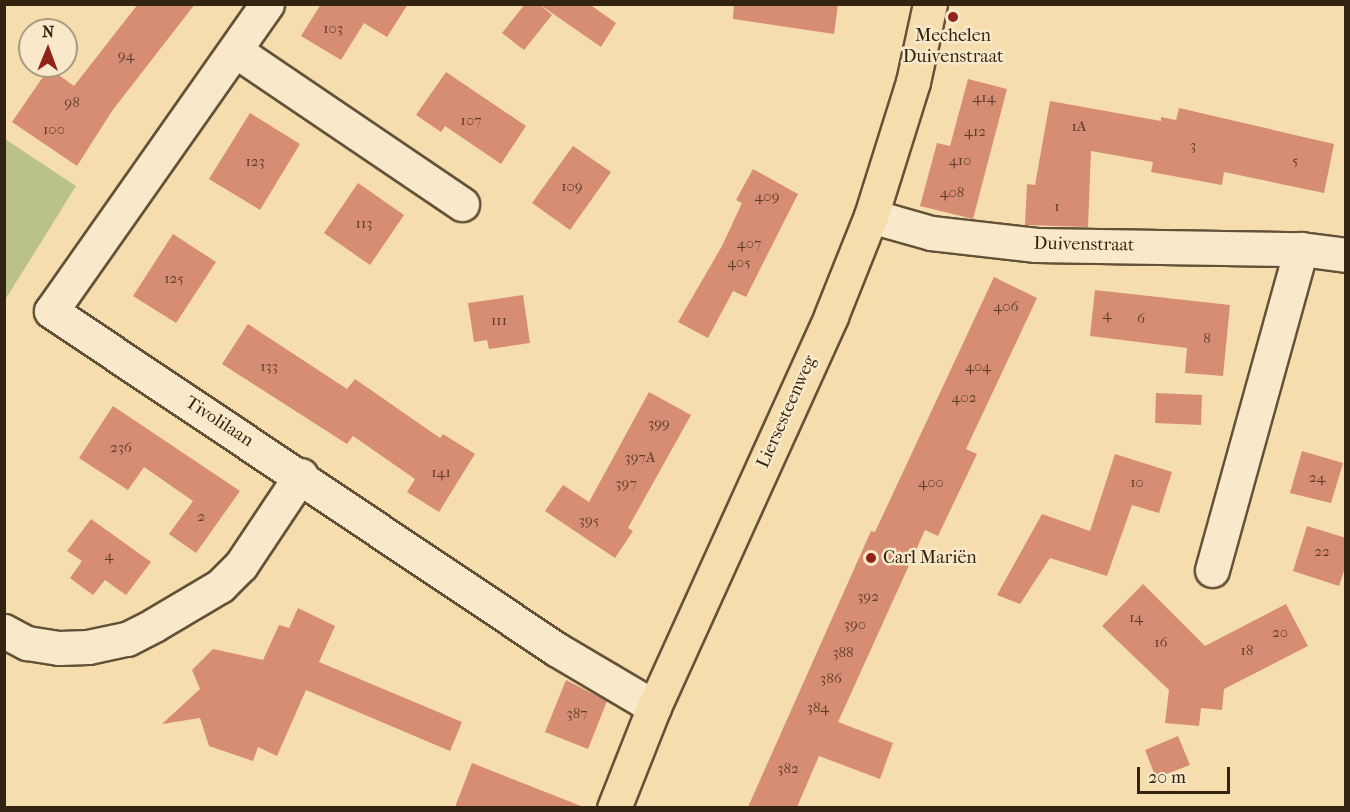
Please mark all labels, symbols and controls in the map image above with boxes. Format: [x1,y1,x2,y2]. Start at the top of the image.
marker: Mechelen Duivenstraat [946,10,960,24]
north arrow [18,18,78,78]
house number: 103 [323,20,343,38]
text: N [42,22,55,41]
place label: Mechelen Duivenstraat [903,26,1003,68]
house number: 94 [118,47,134,65]
house number: 414 [972,89,996,107]
house number: 98 [64,94,80,112]
house number: 107 [461,112,481,130]
house number: 1A [1071,118,1087,136]
house number: 100 [43,121,65,139]
house number: 412 [964,123,986,141]
house number: 3 [1190,137,1196,155]
house number: 410 [949,152,971,170]
house number: 5 [1292,152,1298,170]
house number: 123 [245,153,265,171]
house number: 109 [561,178,583,196]
house number: 408 [940,184,964,202]
house number: 409 [755,188,779,206]
house number: 1 [1054,198,1060,216]
house number: 113 [356,215,372,233]
street label: Duivenstraat [1033,233,1135,257]
house number: 407 [737,235,761,253]
house number: 405 [727,254,751,272]
house number: 125 [164,270,184,288]
house number: 406 [993,298,1019,316]
house number: 4 [1103,306,1111,324]
house number: 6 [1137,310,1145,328]
house number: 111 [491,312,507,330]
house number: 8 [1203,330,1211,348]
street label: Liersesteenweg [753,352,821,472]
house number: 133 [260,358,278,376]
house number: 404 [965,358,991,376]
house number: 402 [952,389,976,407]
street label: Tivolilaan [181,392,257,452]
house number: 399 [648,415,670,433]
house number: 236 [110,439,132,457]
house number: 397A [625,449,655,467]
house number: 141 [431,464,451,482]
house number: 24 [1309,469,1325,487]
house number: 400 [918,474,944,492]
house number: 10 [1130,474,1144,492]
house number: 397 [615,475,637,493]
house number: 2 [197,508,205,526]
house number: 395 [579,512,599,530]
house number: 22 [1314,543,1330,561]
house number: 4 [105,547,113,565]
place label: Carl Mariën [883,547,977,569]
marker: Carl Mariën [864,551,878,565]
house number: 392 [857,588,879,606]
house number: 14 [1129,609,1143,627]
house number: 390 [844,616,866,634]
house number: 20 [1272,624,1288,642]
house number: 16 [1154,634,1168,652]
house number: 18 [1241,642,1253,660]
house number: 388 [832,644,854,662]
house number: 386 [820,670,842,688]
house number: 384 [807,699,829,717]
house number: 387 [567,705,587,723]
scale bar [1140,755,1233,793]
house number: 382 [777,760,799,778]
text: 20 m [1148,767,1186,788]

